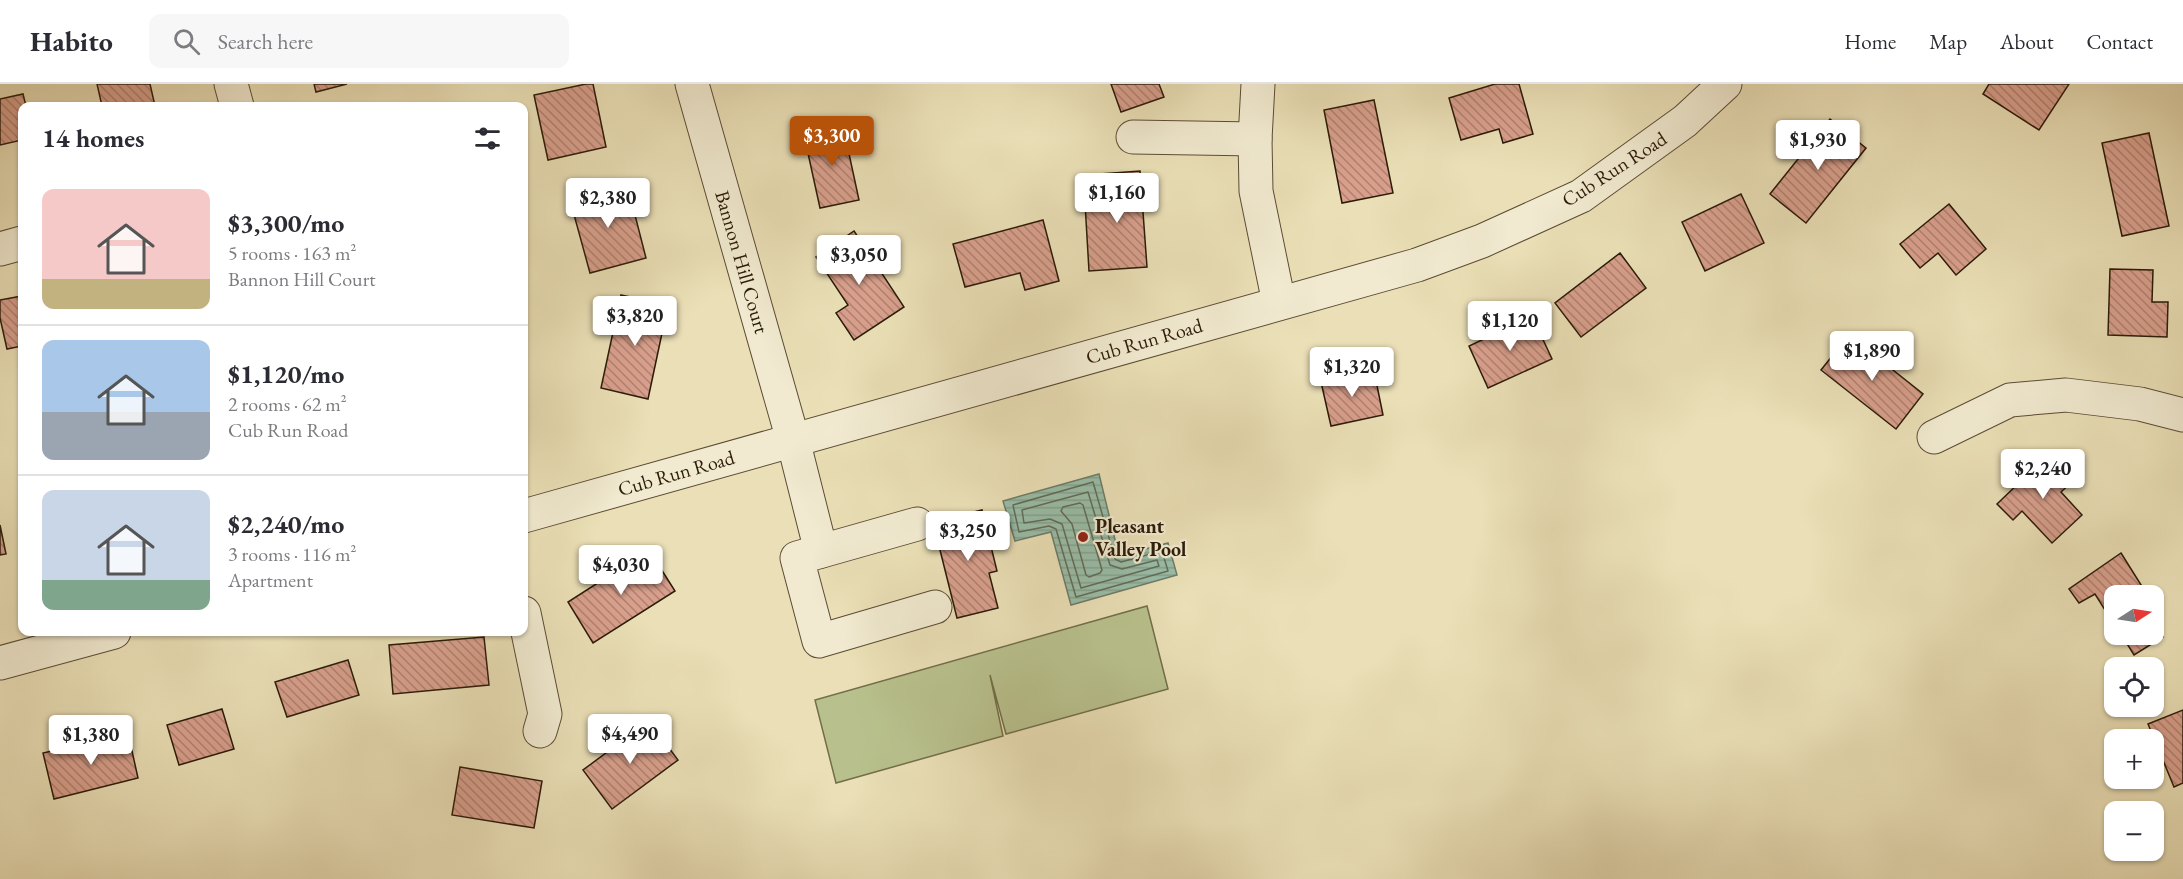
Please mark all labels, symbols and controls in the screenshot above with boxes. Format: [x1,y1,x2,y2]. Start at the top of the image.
search box [149,14,569,68]
text: Habito [30,23,113,59]
icon: search [170,25,203,58]
text: Search here [218,27,313,56]
text: Home [1844,28,1896,55]
text: Map [1929,28,1967,55]
text: About [2000,28,2053,55]
text: Contact [2086,28,2153,55]
pin: $3,300 [783,116,881,167]
pin: $1,930 [1769,120,1867,171]
text: 14 homes [42,121,144,155]
icon: filters [471,122,504,155]
text: $3,300 [804,122,860,148]
street label: Cub Run Road [1556,125,1672,213]
text: $1,930 [1790,126,1846,152]
pin: $1,160 [1068,173,1166,224]
pin: $2,380 [559,178,657,229]
text: $1,160 [1089,179,1145,205]
text: $2,380 [580,184,636,210]
street label: Bannon Hill Court [709,187,775,337]
text: $3,300/mo [228,206,344,240]
icon: home [90,213,162,285]
pin: $3,050 [810,235,908,286]
text: 5 rooms · 163 m² [228,240,356,266]
text: $3,050 [831,241,887,267]
text: Bannon Hill Court [228,266,376,292]
pin: $3,820 [586,296,684,347]
pin: $1,120 [1461,301,1559,352]
text: $3,820 [607,302,663,328]
text: $1,120 [1482,307,1538,333]
street label: Cub Run Road [1083,312,1206,370]
pin: $1,890 [1823,331,1921,382]
text: $1,890 [1844,337,1900,363]
pin: $1,320 [1303,347,1401,398]
text: $1,320 [1324,353,1380,379]
text: $1,120/mo [228,357,344,391]
icon: home [90,364,162,436]
text: 2 rooms · 62 m² [228,391,347,417]
text: Cub Run Road [228,417,348,443]
street label: Cub Run Road [615,444,738,502]
pin: $2,240 [1994,449,2092,500]
text: $2,240 [2015,455,2071,481]
text: $2,240/mo [228,507,344,541]
pin: $3,250 [919,511,1017,562]
place label: Pleasant Valley Pool [1095,513,1187,562]
icon: home [90,514,162,586]
text: $3,250 [940,517,996,543]
marker: Pleasant Valley Pool [1076,530,1090,544]
text: 3 rooms · 116 m² [228,541,356,567]
pin: $4,030 [572,545,670,596]
text: $4,030 [593,551,649,577]
text: Apartment [228,567,313,593]
north arrow [2104,585,2164,645]
map controls [2104,585,2164,861]
button: locate [2104,657,2164,717]
pin: $4,490 [581,714,679,765]
pin: $1,380 [42,715,140,766]
text: $4,490 [602,720,658,746]
text: $1,380 [63,721,119,747]
button: + [2104,729,2164,789]
button: − [2104,801,2164,861]

